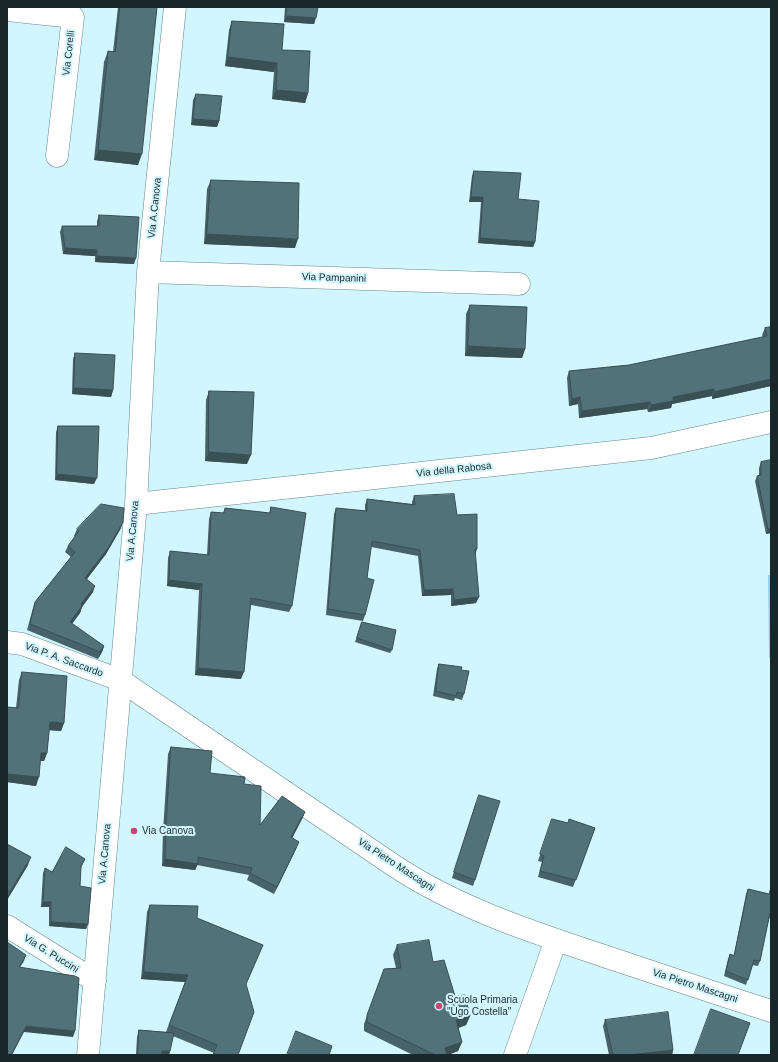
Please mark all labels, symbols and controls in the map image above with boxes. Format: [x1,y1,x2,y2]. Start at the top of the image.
street label: Via Corelli [61,30,77,76]
street label: Via A.Canova [146,177,164,239]
street label: Via Pampanini [302,271,366,285]
street label: Via della Rabosa [416,460,492,480]
street label: Via A.Canova [124,500,142,562]
street label: Via P. A. Saccardo [23,640,105,680]
street label: Via A.Canova [96,823,114,885]
place label: Via Canova [142,825,194,837]
marker: Via Canova [129,826,139,836]
street label: Via Pietro Mascagni [356,836,436,894]
street label: Via G. Puccini [21,932,81,976]
street label: Via Pietro Mascagni [651,967,739,1005]
place label: Scuola Primaria "Ugo Costella" [447,994,518,1018]
marker: Scuola Primaria "Ugo Costella" [434,1001,444,1011]

